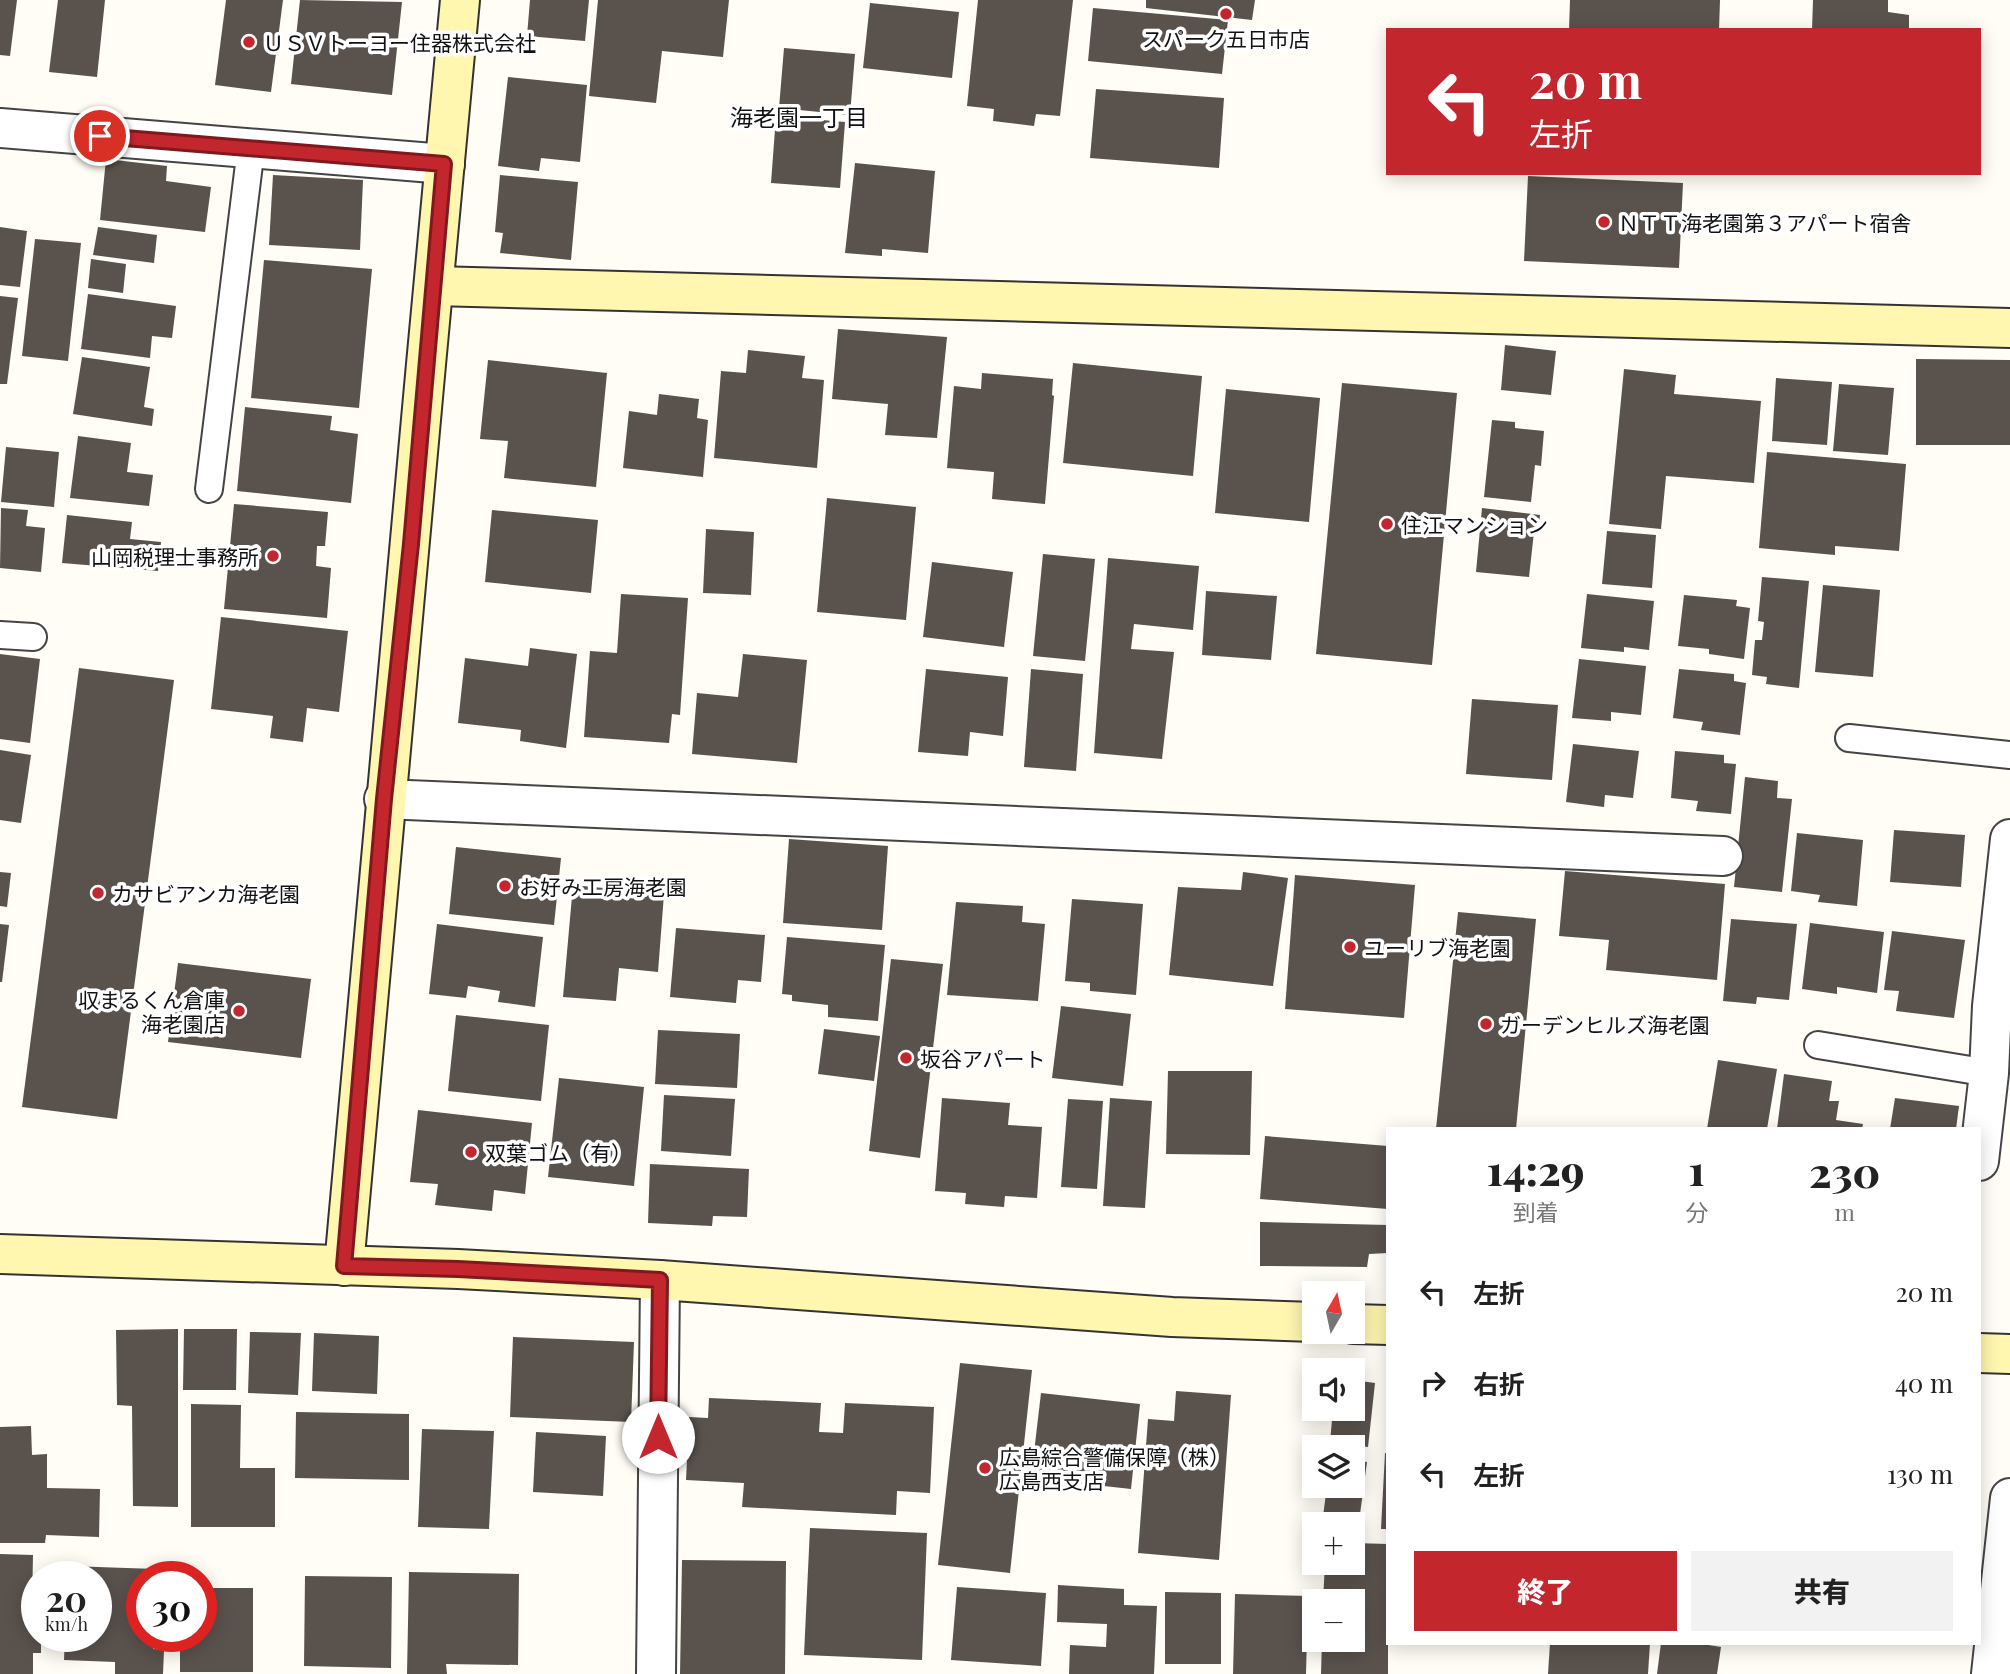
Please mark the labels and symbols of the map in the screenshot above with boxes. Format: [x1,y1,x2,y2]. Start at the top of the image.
marker: スパーク五日市店 [1218,6,1234,22]
place label: スパーク五日市店 [1142,24,1310,52]
place label: ＵＳＶトーヨー住器株式会社 [263,28,536,56]
marker: ＵＳＶトーヨー住器株式会社 [241,34,257,50]
district label: 海老園一丁目 [730,101,868,132]
pin [70,106,130,166]
place label: ＮＴＴ海老園第３アパート宿舎 [1618,208,1912,236]
marker: ＮＴＴ海老園第３アパート宿舎 [1596,214,1612,230]
place label: 住江マンション [1401,510,1548,538]
marker: 住江マンション [1379,516,1395,532]
place label: 山岡税理士事務所 [91,542,259,570]
marker: 山岡税理士事務所 [265,548,281,564]
place label: お好み工房海老園 [519,872,687,900]
marker: お好み工房海老園 [497,878,513,894]
place label: カサビアンカ海老園 [112,879,300,907]
marker: カサビアンカ海老園 [90,885,106,901]
place label: ユーリブ海老園 [1364,933,1511,961]
marker: ユーリブ海老園 [1342,939,1358,955]
place label: 収まるくん倉庫 海老園店 [78,985,225,1037]
marker: 収まるくん倉庫 海老園店 [231,1003,247,1019]
place label: ガーデンヒルズ海老園 [1500,1010,1710,1038]
marker: ガーデンヒルズ海老園 [1478,1016,1494,1032]
place label: 坂谷アパート [920,1044,1046,1072]
marker: 坂谷アパート [898,1050,914,1066]
place label: 双葉ゴム（有） [485,1138,632,1166]
marker: 双葉ゴム（有） [463,1144,479,1160]
north arrow [1302,1281,1365,1344]
position arrow [621,1400,695,1474]
place label: 広島綜合警備保障（株） 広島西支店 [999,1442,1230,1494]
marker: 広島綜合警備保障（株） 広島西支店 [977,1460,993,1476]
speed limit sign: 30 [126,1561,217,1652]

